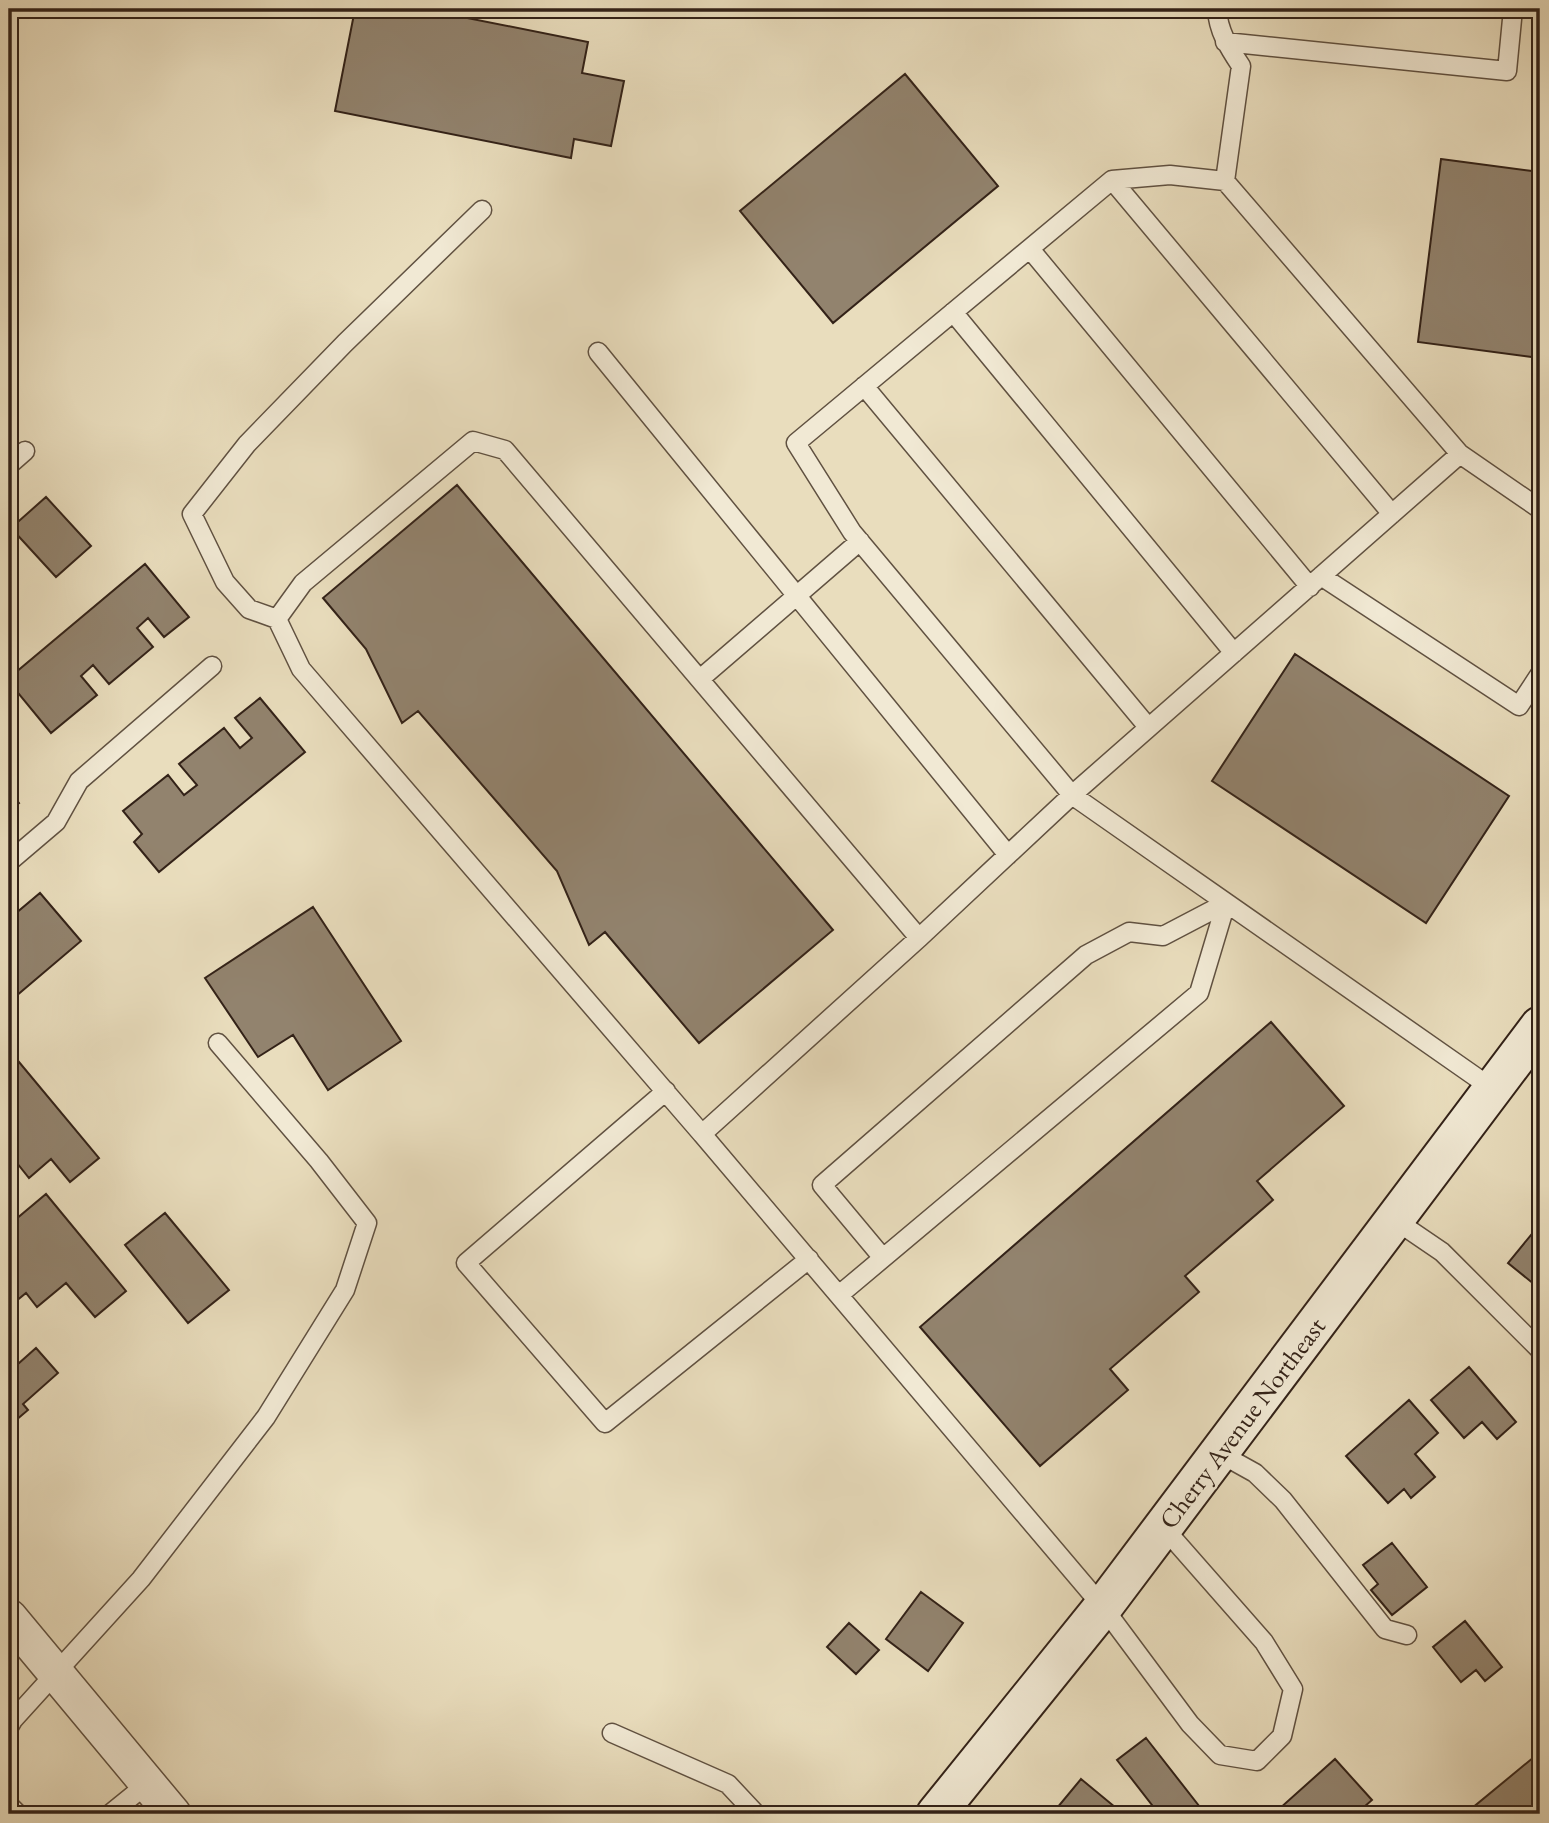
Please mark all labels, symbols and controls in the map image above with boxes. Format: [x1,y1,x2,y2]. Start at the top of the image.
street label: Cherry Avenue Northeast [1151,1310,1333,1536]

